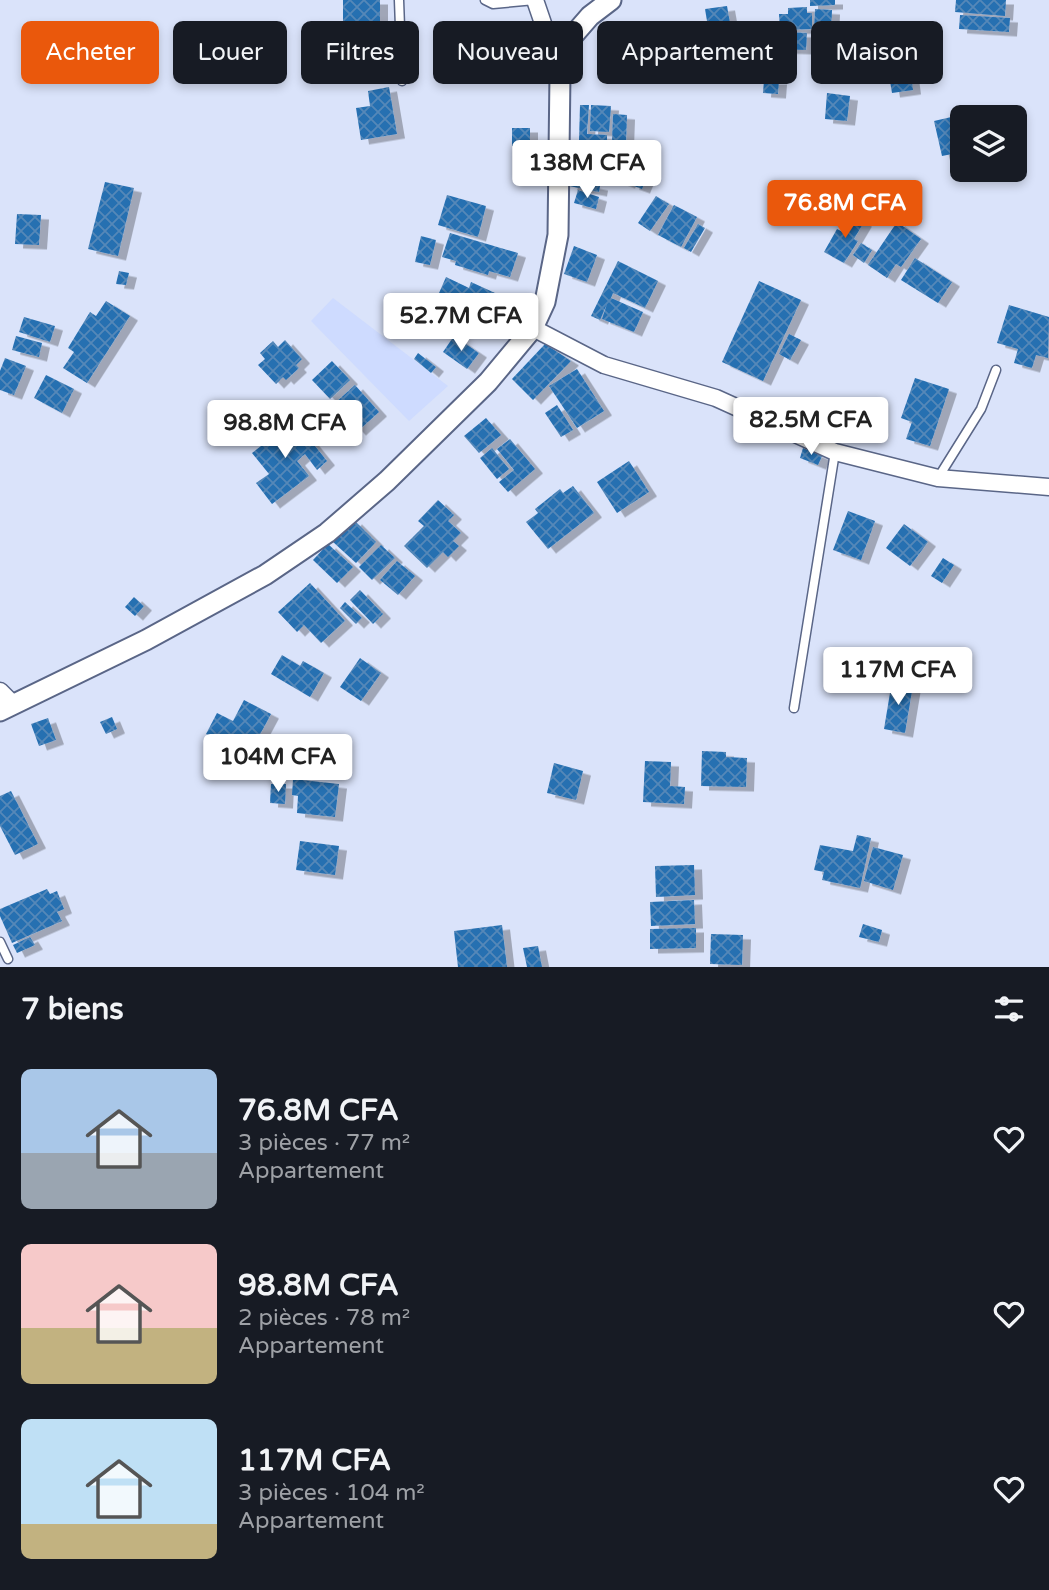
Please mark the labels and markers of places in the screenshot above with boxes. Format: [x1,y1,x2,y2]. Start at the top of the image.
pin: 138M CFA [515,140,659,200]
pin: 76.8M CFA [765,180,925,240]
pin: 52.7M CFA [381,294,541,353]
pin: 82.5M CFA [731,398,891,457]
pin: 98.8M CFA [205,400,365,460]
pin: 117M CFA [826,648,970,707]
pin: 104M CFA [206,734,350,794]

